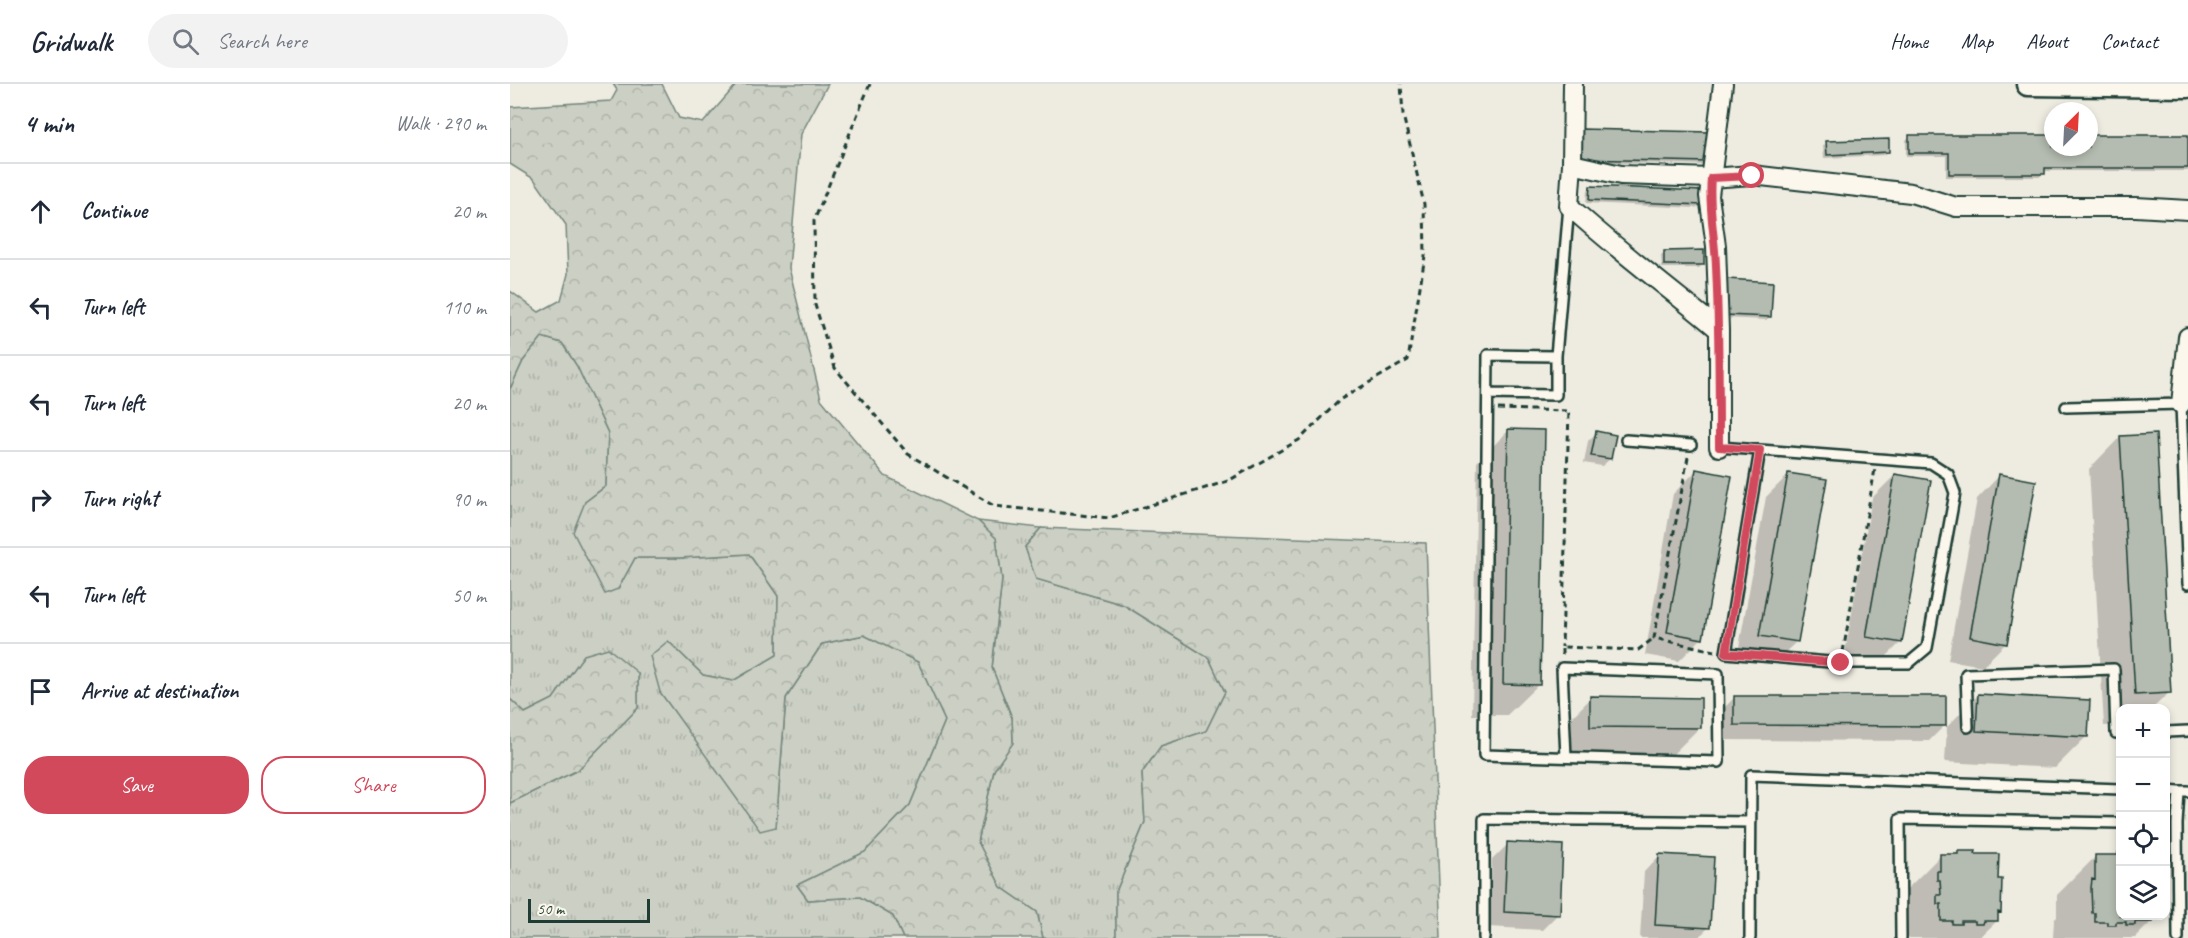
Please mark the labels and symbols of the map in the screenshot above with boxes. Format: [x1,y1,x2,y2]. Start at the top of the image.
north arrow [2044,102,2098,156]
route start [1738,162,1764,188]
route end [1827,649,1853,675]
scale bar [528,896,650,924]

